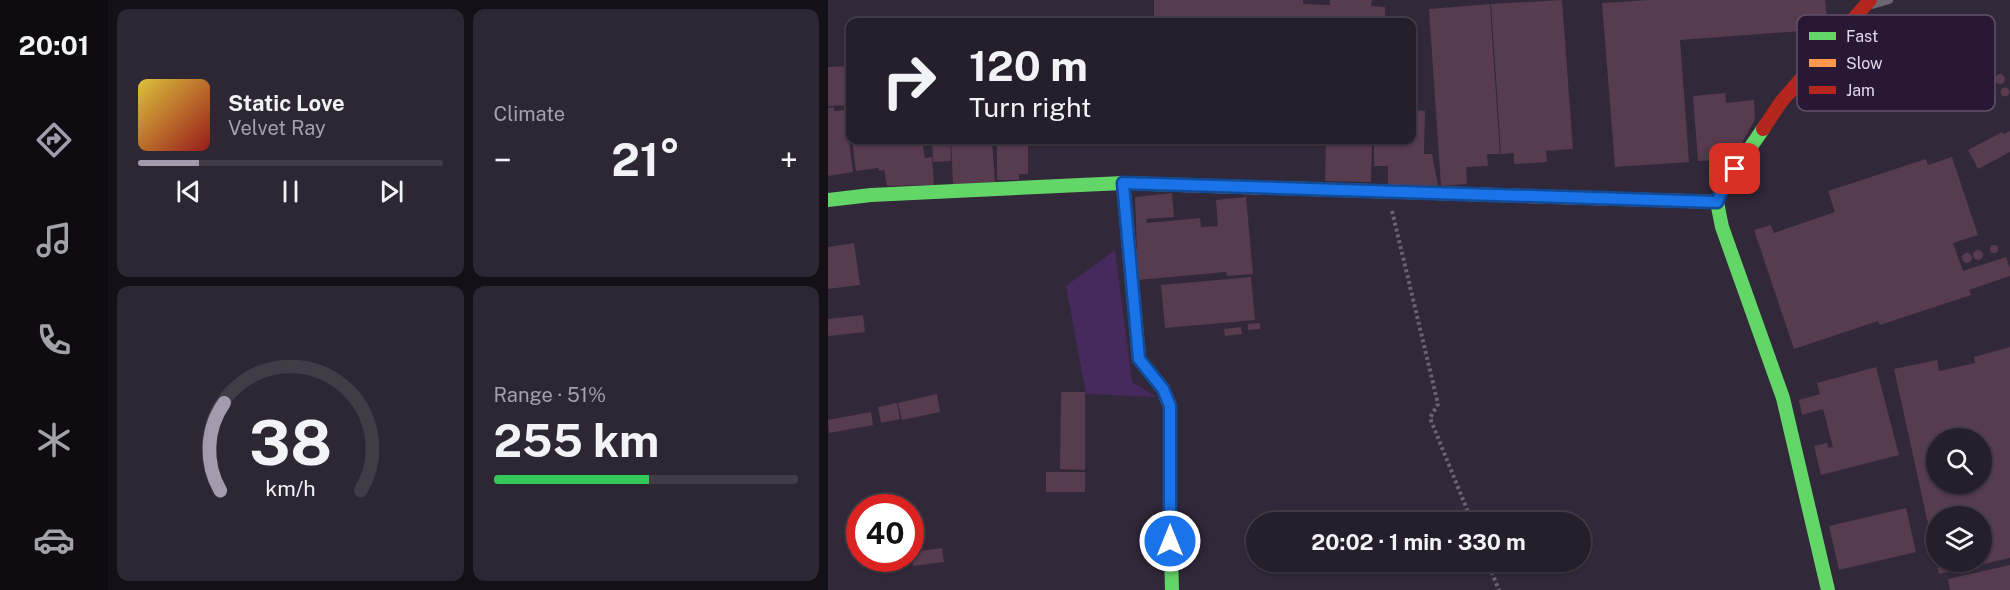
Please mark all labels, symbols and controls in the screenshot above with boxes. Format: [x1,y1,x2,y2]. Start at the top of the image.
legend [1797,15,1995,111]
text: Fast [1846,27,1878,46]
text: 20:01 [19,29,89,61]
text: 120 m [969,41,1088,90]
icon: right [870,42,948,120]
text: Slow [1846,54,1883,73]
text: Jam [1846,81,1875,100]
text: Static Love [228,90,345,116]
text: Turn right [969,91,1092,123]
text: Climate [494,102,565,126]
text: Velvet Ray [228,116,326,140]
icon: directions [33,119,75,161]
text: 21° [611,133,680,186]
text: − [494,141,512,179]
text: + [780,141,798,179]
pin [1709,143,1760,194]
icon: arrive [1718,152,1751,185]
icon: previous [172,175,205,208]
icon: pause [274,175,307,208]
icon: next [375,175,408,208]
icon: music [33,219,75,261]
icon: phone [33,319,75,361]
text: Range · 51% [494,383,606,407]
text: 38 [249,406,332,479]
text: 255 km [494,414,659,467]
icon: climate [33,419,75,461]
map controls [1926,428,1992,572]
button: search [1926,428,1992,494]
text: km/h [265,476,315,501]
speed limit sign: 40 [846,494,924,572]
button: layers [1926,506,1992,572]
position arrow [1138,509,1202,573]
icon: car [33,519,75,561]
text: 20:02 · 1 min · 330 m [1311,529,1526,555]

